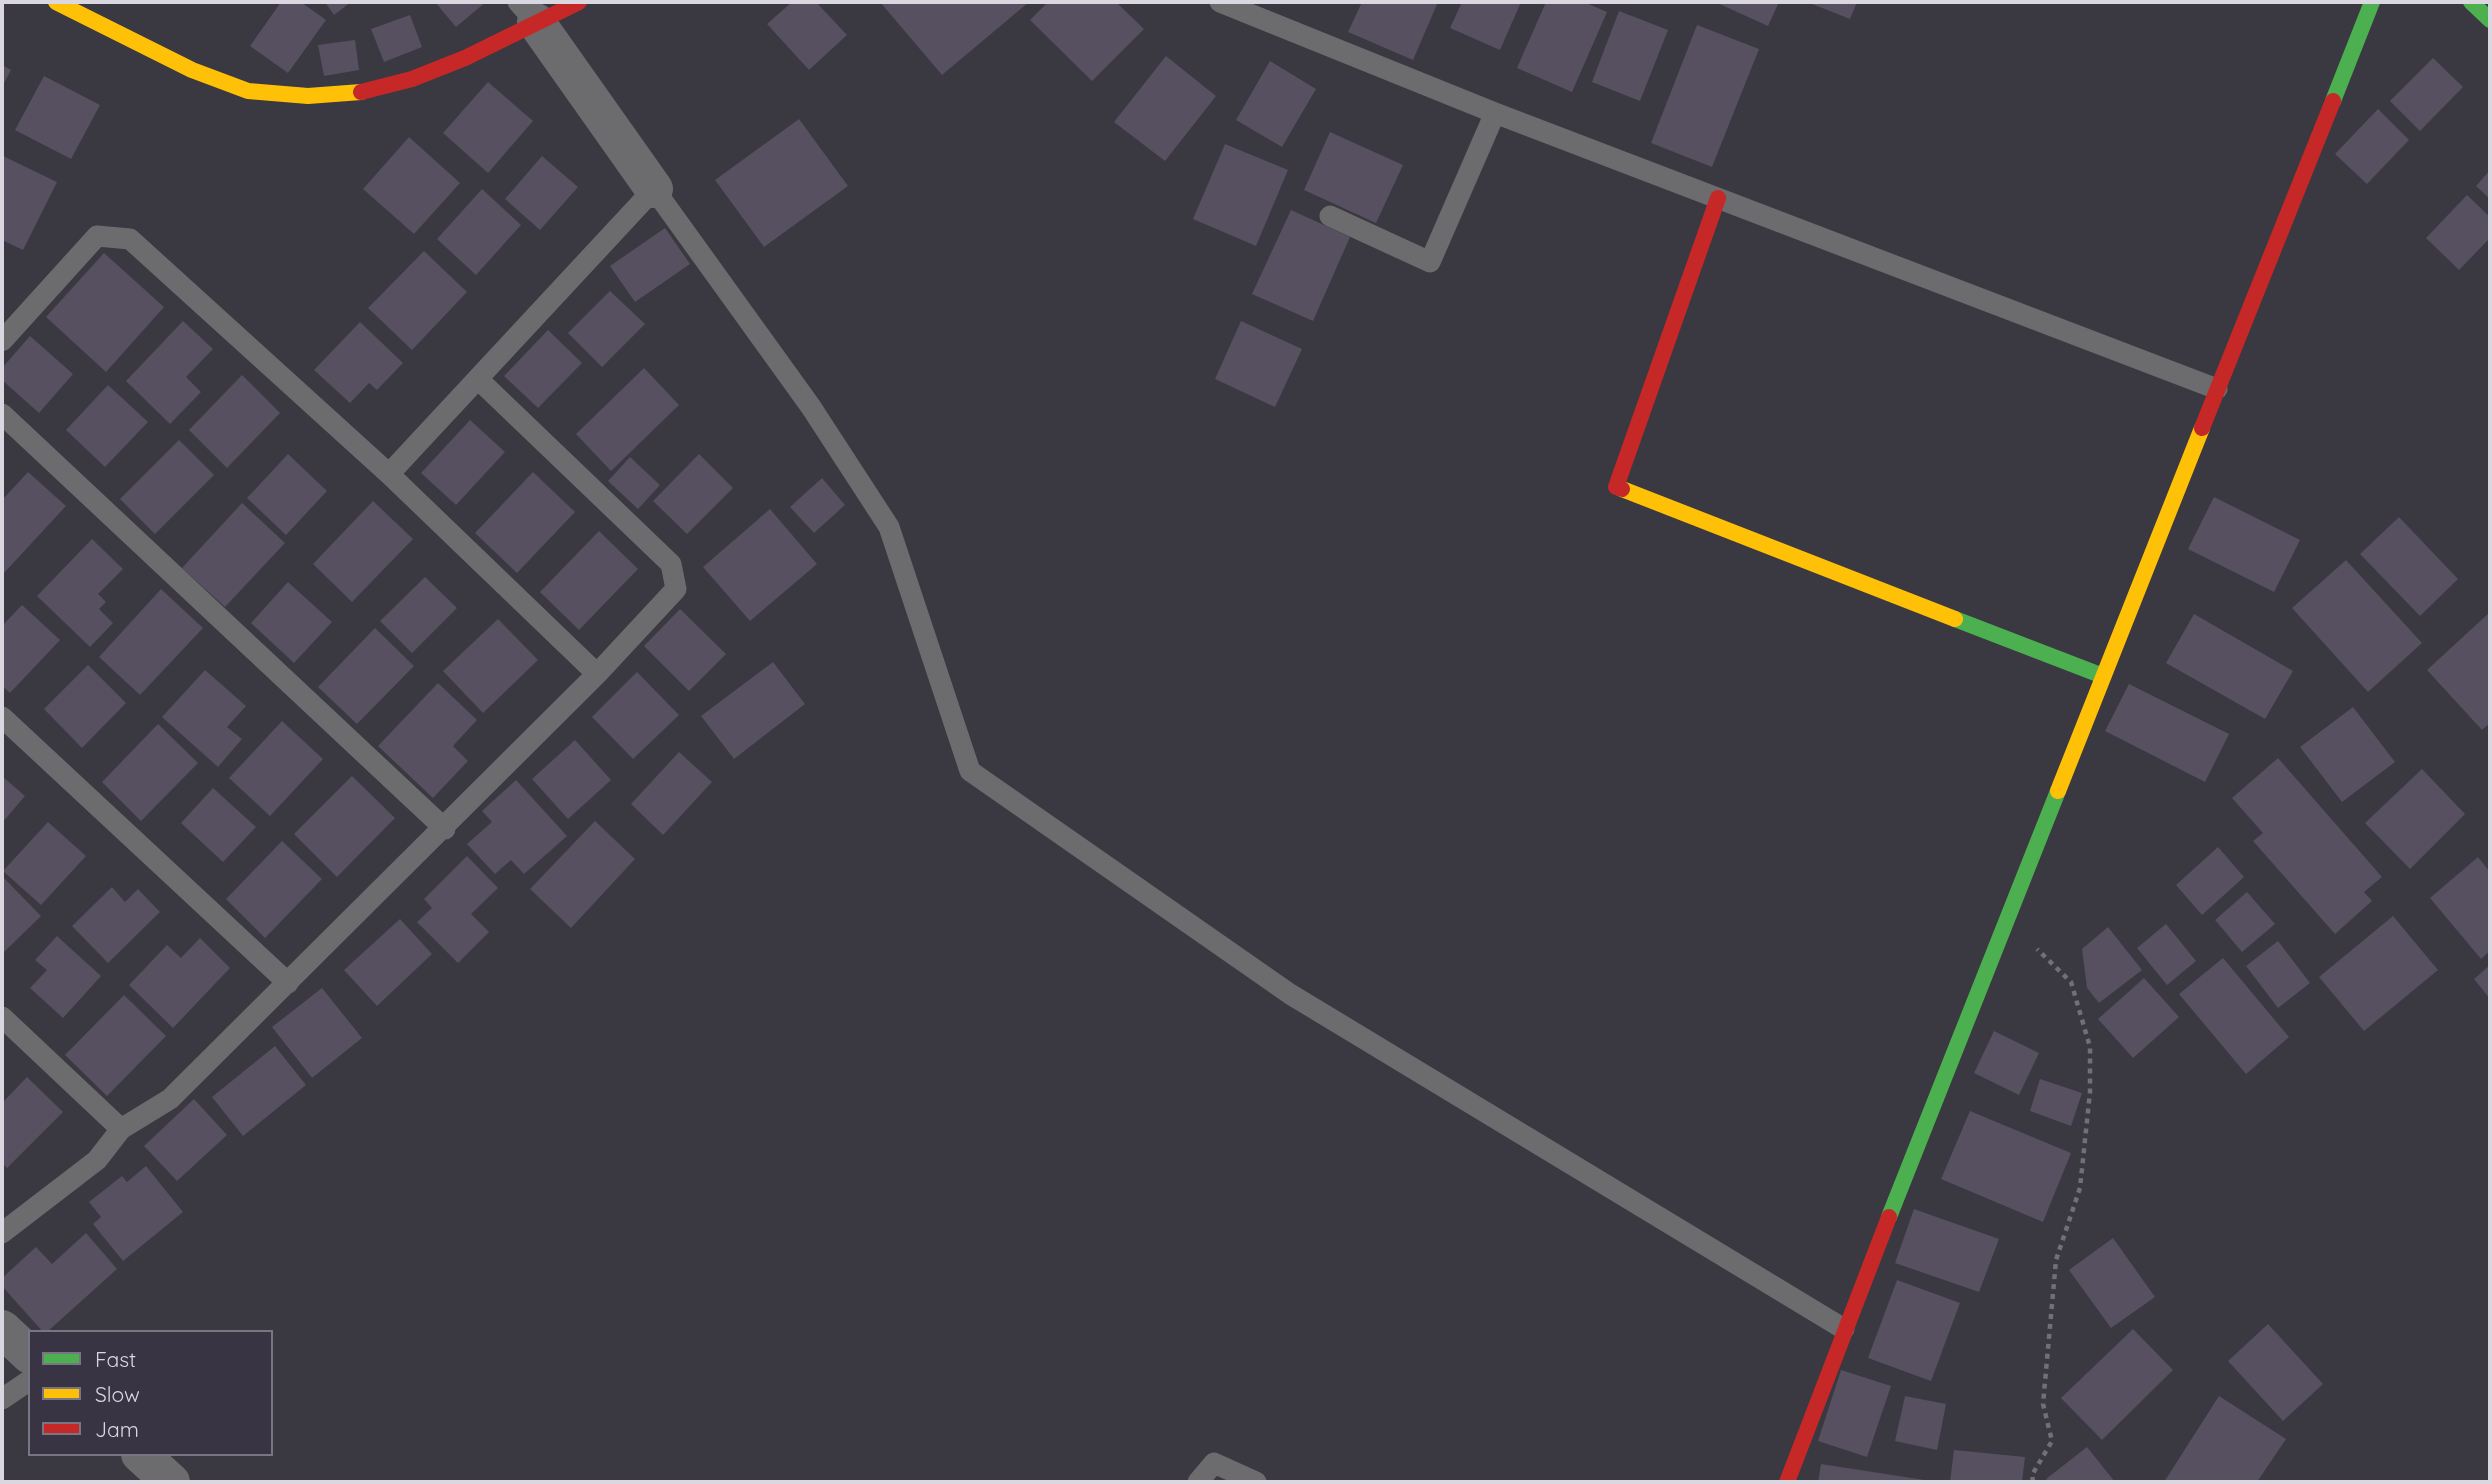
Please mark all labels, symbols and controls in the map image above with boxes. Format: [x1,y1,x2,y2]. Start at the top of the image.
legend [28,1330,273,1456]
text: Fast [95,1346,136,1372]
text: Slow [95,1381,140,1407]
text: Jam [95,1416,139,1442]

